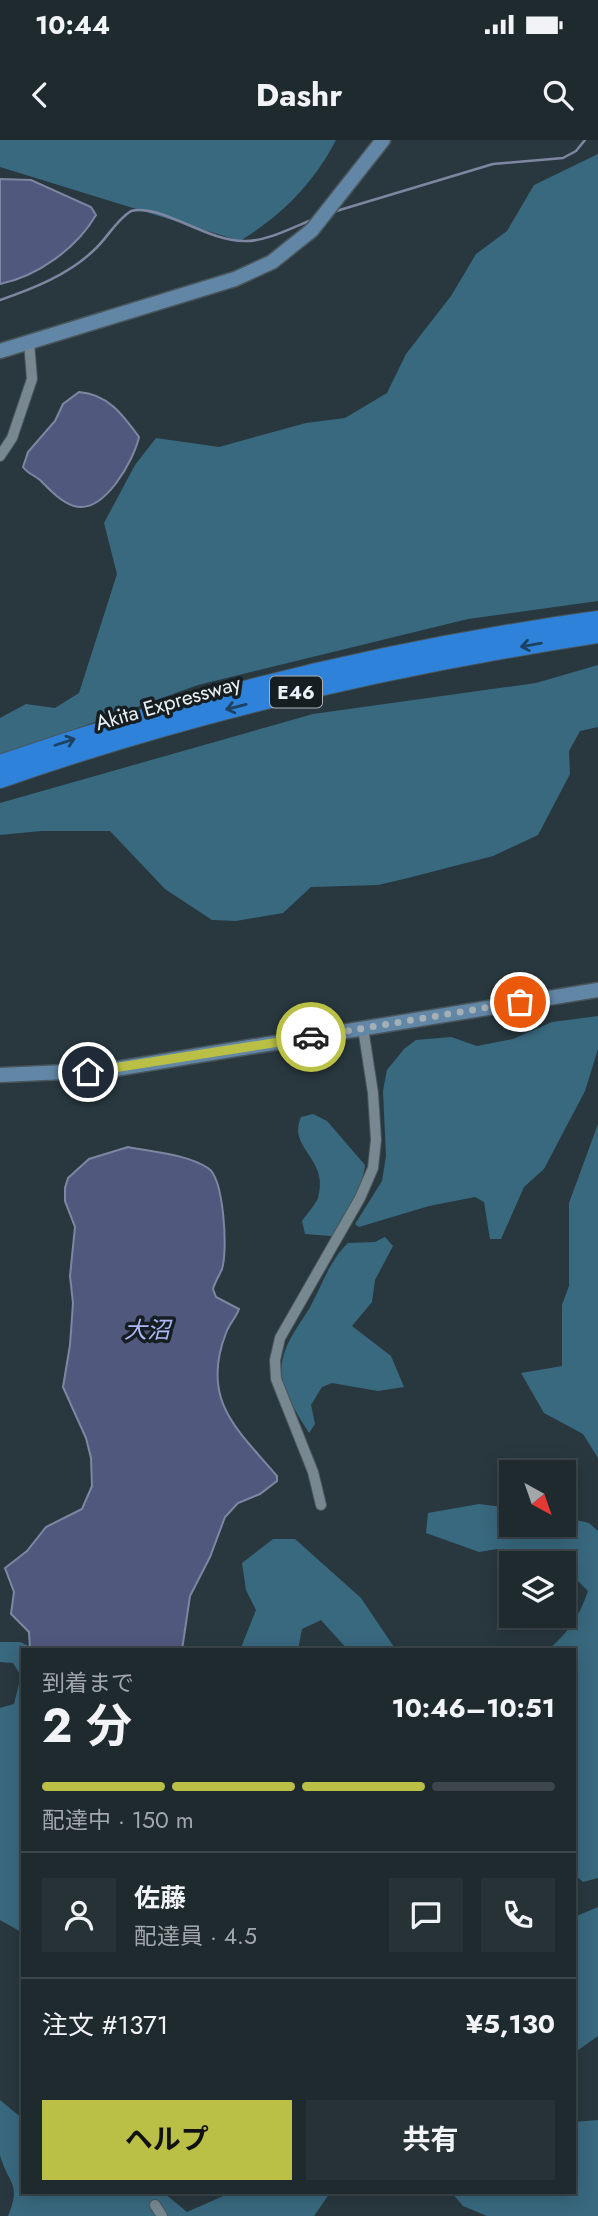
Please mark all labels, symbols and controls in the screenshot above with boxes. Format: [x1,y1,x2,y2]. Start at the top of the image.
text: 10:44 [35,6,110,44]
text: Dashr [256,72,342,118]
icon: back [21,76,59,114]
icon: search [539,76,577,114]
one-way arrow [520,638,542,652]
street label: Akita Expressway [92,668,245,738]
road number: E46 [270,677,322,708]
one-way arrow [225,701,248,714]
one-way arrow [53,735,75,748]
pin [490,972,550,1032]
icon: bag [501,983,539,1021]
courier [276,1002,346,1072]
icon: car [292,1018,330,1056]
pin [58,1042,118,1102]
icon: home [69,1053,107,1091]
water label: 大沼 [124,1313,173,1347]
north arrow [499,1460,576,1536]
map controls [499,1460,576,1628]
button: layers [499,1551,576,1628]
text: 到着まで [42,1666,134,1700]
text: 10:46–10:51 [391,1689,555,1727]
text: 2 分 [42,1693,132,1759]
text: 配達中 · 150 m [42,1803,194,1837]
button: person [42,1878,116,1952]
button: chat [389,1878,463,1952]
button: phone [481,1878,555,1952]
text: 佐藤 [134,1879,186,1917]
text: 配達員 · 4.5 [134,1919,257,1953]
text: ¥5,130 [466,2005,555,2043]
text: 注文 #1371 [42,2006,168,2044]
button: ヘルプ [42,2100,292,2180]
button: 共有 [306,2100,555,2180]

